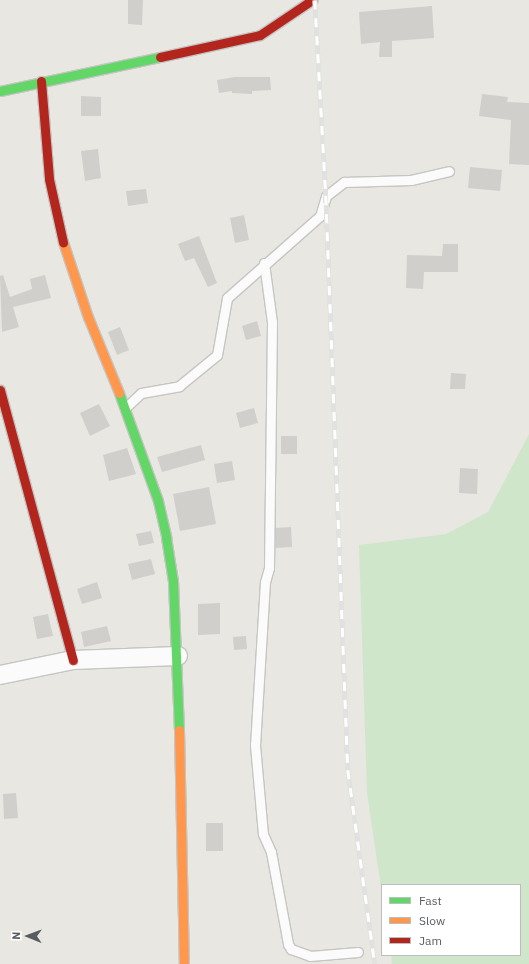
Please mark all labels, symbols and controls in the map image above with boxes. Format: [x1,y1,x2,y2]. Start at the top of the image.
legend [381,884,521,956]
text: Fast [419,893,442,908]
text: Slow [419,913,445,928]
north arrow [8,916,48,956]
text: N [9,932,23,940]
text: Jam [419,933,442,948]

